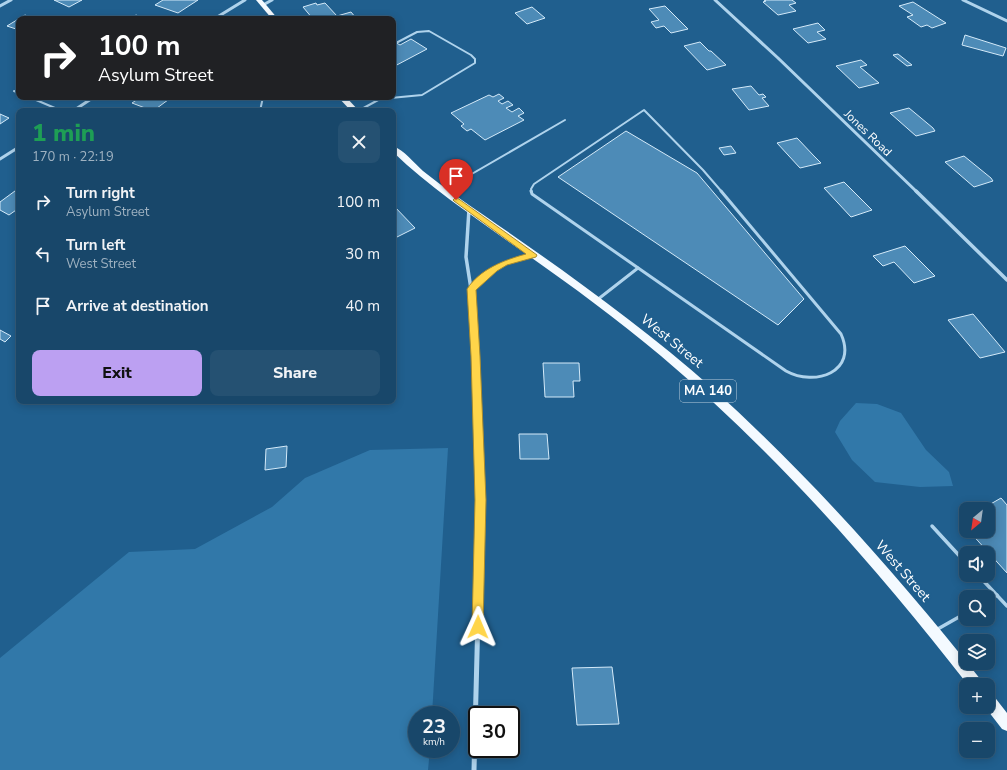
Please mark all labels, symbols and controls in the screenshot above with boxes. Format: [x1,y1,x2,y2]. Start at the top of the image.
text: 100 m [98,27,181,65]
icon: right [32,32,84,84]
text: Asylum Street [98,63,213,87]
street label: Jones Road [840,106,895,160]
text: 1 min [32,117,95,149]
button: close [338,121,380,163]
text: 170 m · 22:19 [32,148,114,166]
pin [439,159,473,200]
icon: arrive [445,165,467,187]
text: Turn right [66,183,135,203]
icon: right [32,191,54,213]
text: 100 m [336,192,380,212]
text: Asylum Street [66,203,149,221]
text: Turn left [66,235,125,255]
icon: left [32,243,54,265]
text: 30 m [345,244,380,264]
text: West Street [66,255,136,273]
icon: arrive [32,295,54,317]
text: Arrive at destination [66,296,209,316]
text: 40 m [345,296,380,316]
street label: West Street [637,310,707,372]
button: Exit [32,350,202,396]
button: Share [210,350,380,396]
road number: MA 140 [680,380,736,402]
north arrow [959,502,995,538]
map controls [959,502,995,758]
street label: West Street [871,536,935,606]
button: sound [959,546,995,582]
button: search [959,590,995,626]
position arrow [457,606,499,648]
button: layers [959,634,995,670]
button: + [959,678,995,714]
speed limit sign: 30 [468,706,520,758]
text: 23 [422,713,446,740]
button: − [959,722,995,758]
text: km/h [423,735,445,749]

